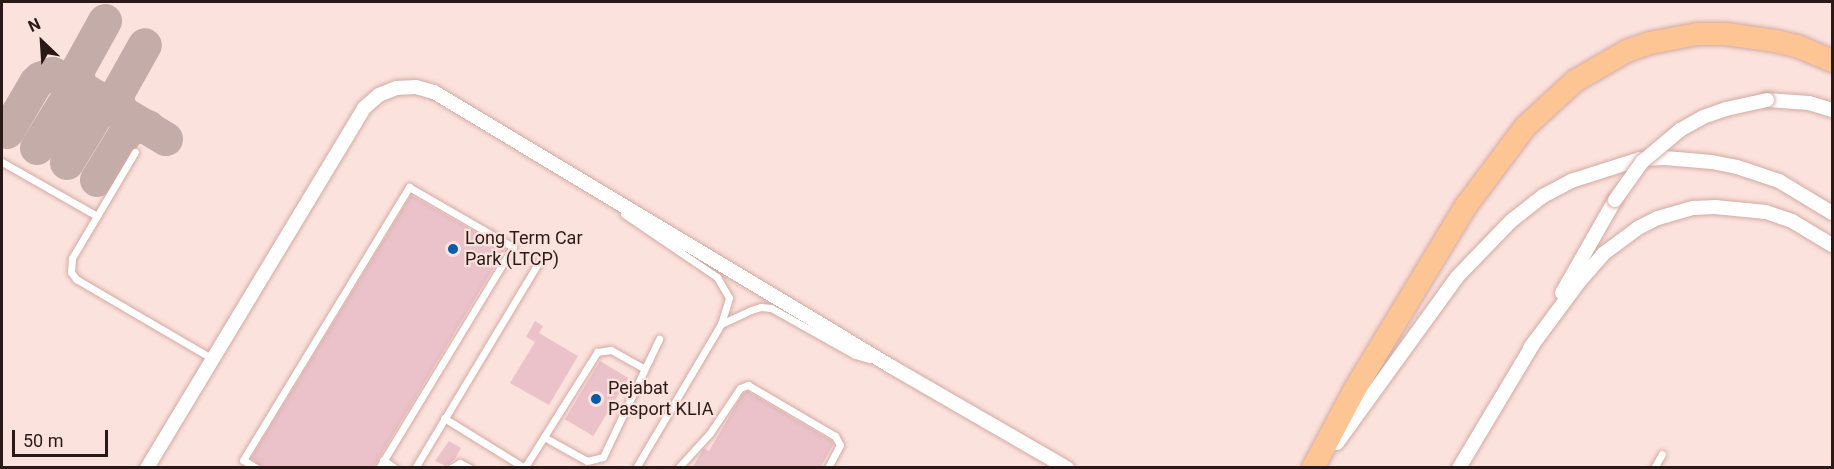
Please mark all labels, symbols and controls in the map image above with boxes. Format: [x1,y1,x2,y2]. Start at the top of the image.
north arrow [12,12,72,72]
text: N [25,14,43,36]
place label: Long Term Car Park (LTCP) [465,228,583,270]
marker: Long Term Car Park (LTCP) [446,242,460,256]
place label: Pejabat Pasport KLIA [608,378,713,420]
marker: Pejabat Pasport KLIA [589,392,603,406]
scale bar [15,418,111,456]
text: 50 m [23,430,63,451]

